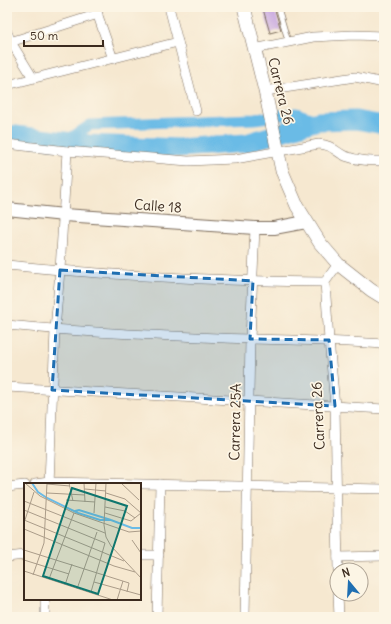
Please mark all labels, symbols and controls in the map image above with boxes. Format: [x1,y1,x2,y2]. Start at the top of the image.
scale bar [24,22,103,48]
text: 50 m [30,28,59,43]
street label: Carrera 26 [264,56,298,126]
street label: Calle 18 [133,195,183,217]
street label: Carrera 26 [307,381,329,451]
street label: Carrera 25A [225,383,245,461]
inset map [24,483,141,600]
north arrow [329,562,369,602]
text: N [340,565,352,580]

